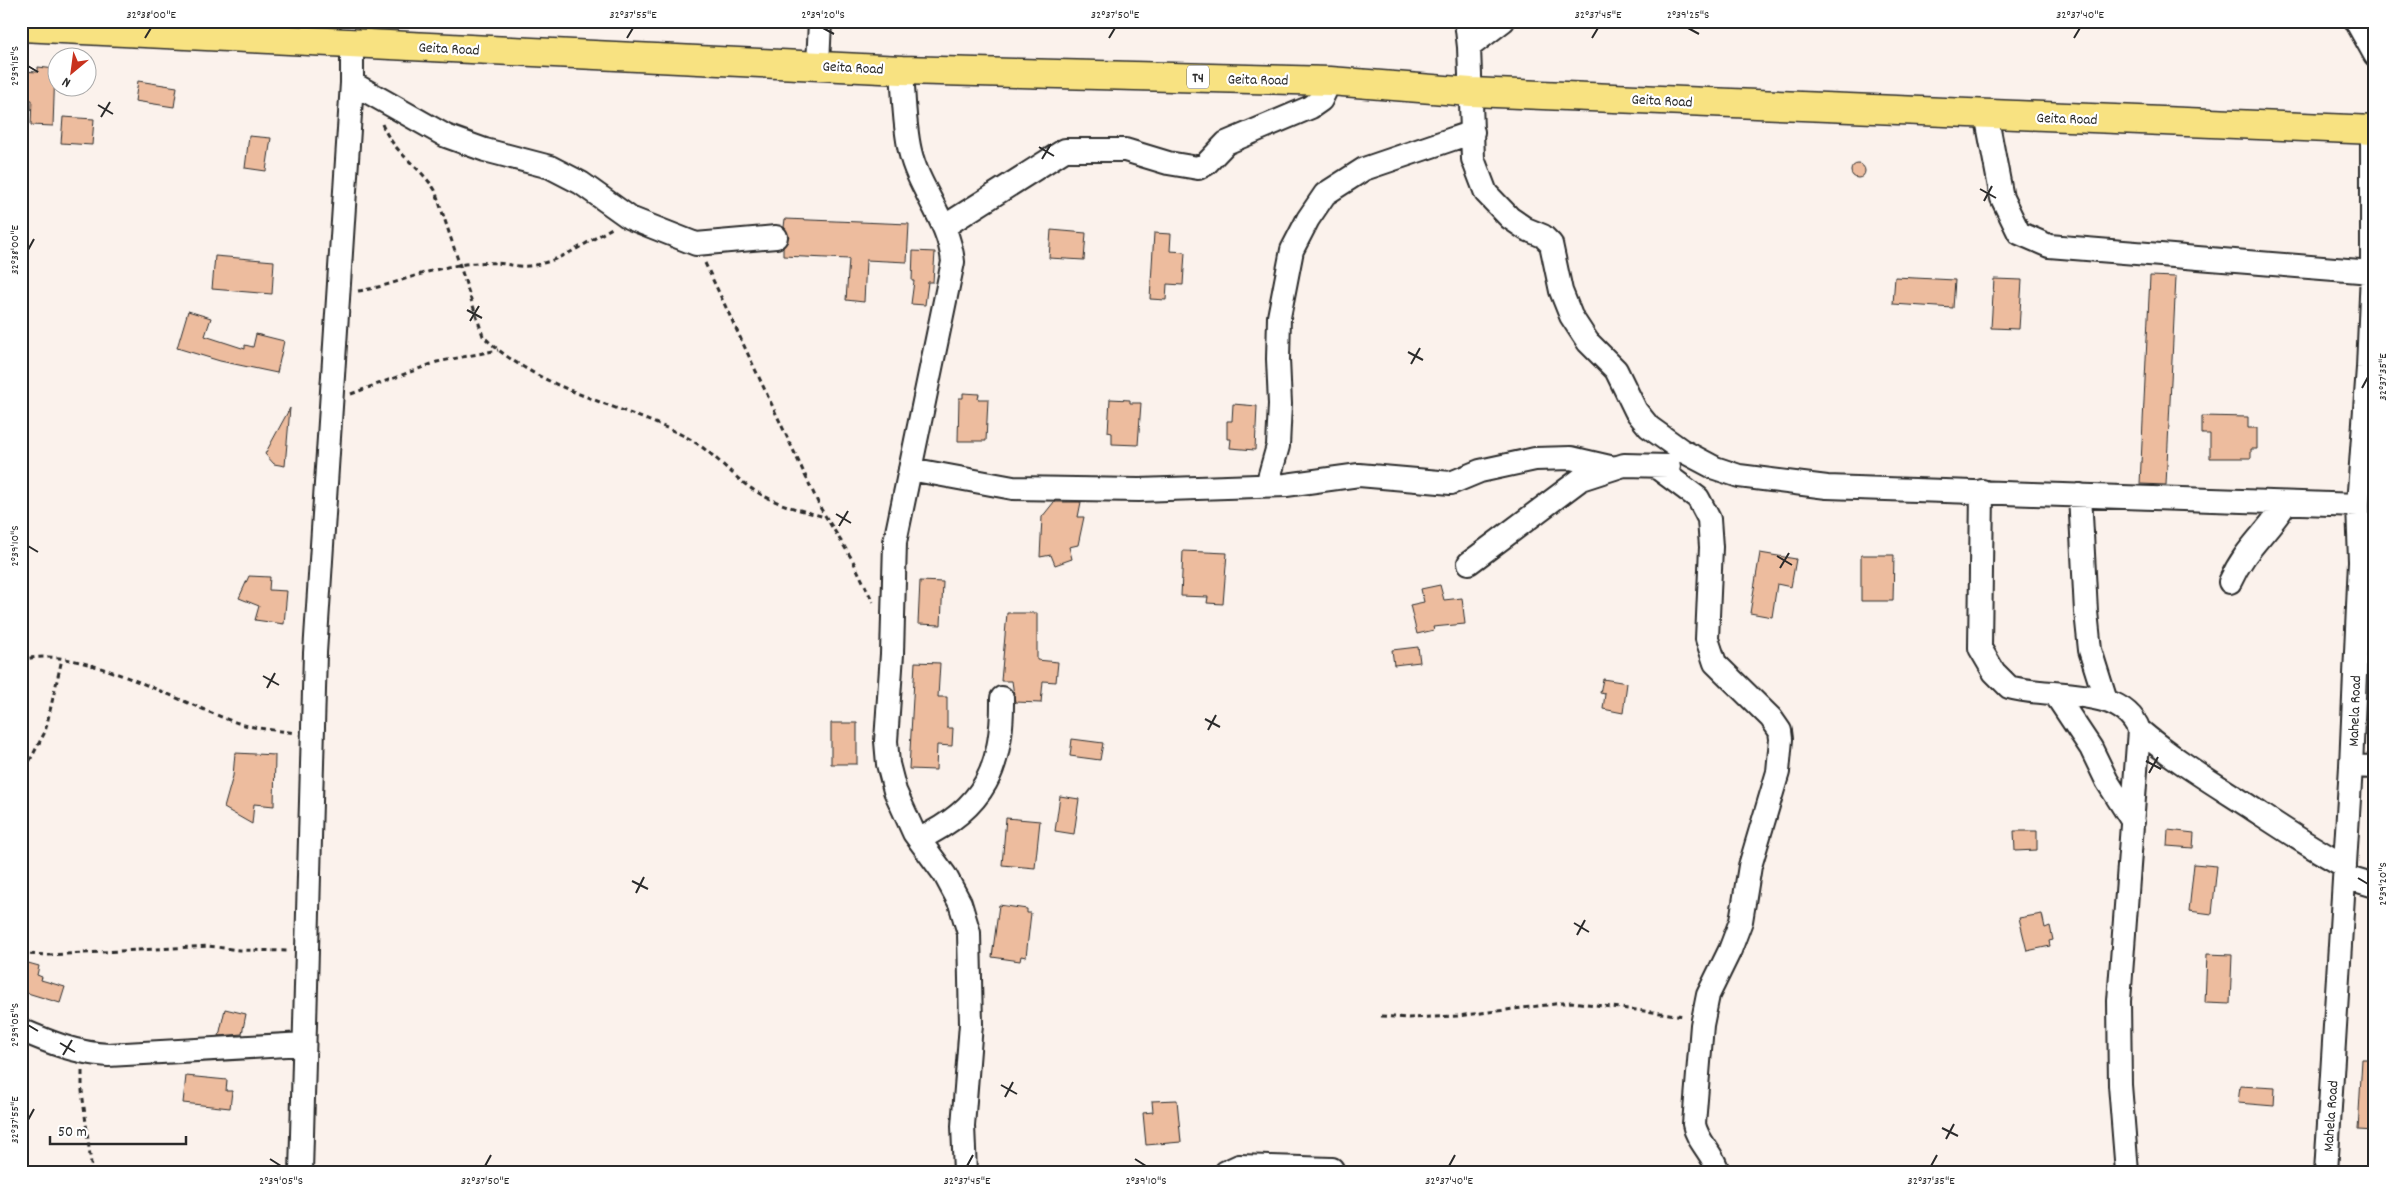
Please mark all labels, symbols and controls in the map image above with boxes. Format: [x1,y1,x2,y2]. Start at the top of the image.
text: 32°38'00"E [126,7,176,24]
text: 32°37'55"E [609,7,657,24]
text: 2°39'20"S [801,7,845,24]
text: 32°37'50"E [1091,7,1140,24]
text: 32°37'45"E [1575,7,1622,24]
text: 2°39'25"S [1667,7,1709,24]
text: 32°37'40"E [2056,7,2105,24]
street label: Geita Road [418,37,480,63]
text: 2°39'15"S [7,46,24,86]
north arrow [48,48,98,98]
street label: Geita Road [822,56,884,82]
road number: T4 [1187,66,1209,88]
street label: Geita Road [1227,69,1289,93]
text: N [59,71,75,92]
street label: Geita Road [1631,89,1693,115]
street label: Geita Road [2036,108,2098,132]
text: 32°38'00"E [7,225,24,275]
text: 32°37'35"E [2375,353,2392,401]
text: 2°39'10"S [7,525,24,567]
street label: Mahela Road [2344,675,2368,747]
text: 2°39'20"S [2375,862,2392,906]
text: 2°39'05"S [7,1003,24,1047]
street label: Mahela Road [2319,1080,2345,1153]
text: 32°37'55"E [7,1096,24,1144]
scale bar [50,1113,186,1145]
text: 50 m [58,1122,87,1144]
text: 2°39'05"S [259,1173,303,1190]
text: 32°37'50"E [461,1173,510,1190]
text: 32°37'45"E [944,1173,991,1190]
text: 2°39'10"S [1125,1173,1167,1190]
text: 32°37'40"E [1425,1173,1474,1190]
text: 32°37'35"E [1907,1173,1955,1190]

